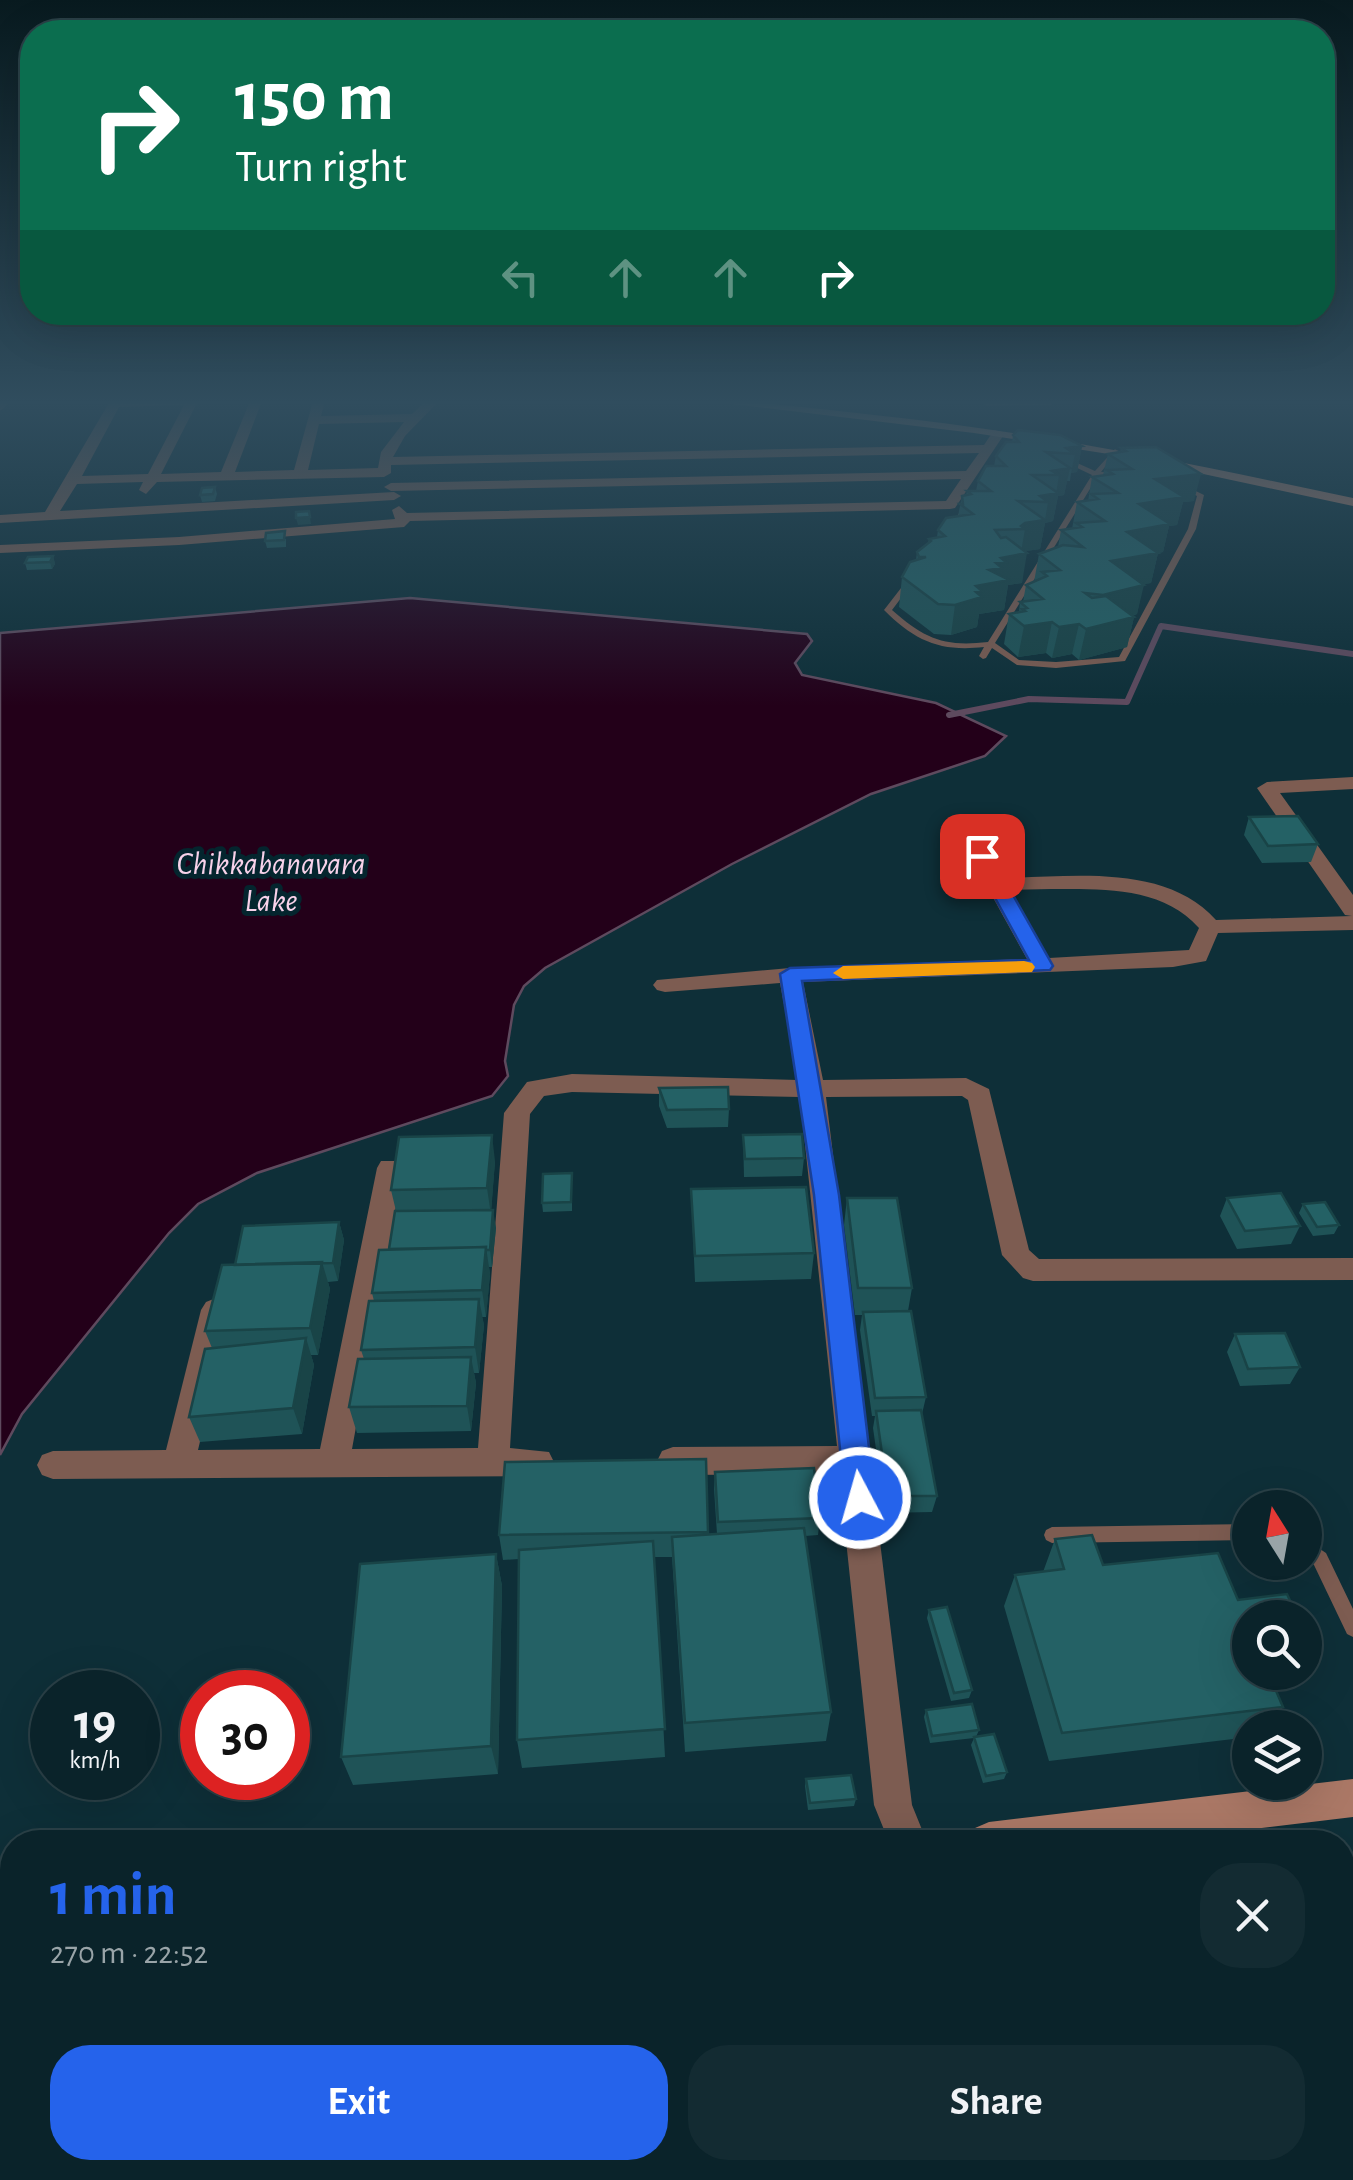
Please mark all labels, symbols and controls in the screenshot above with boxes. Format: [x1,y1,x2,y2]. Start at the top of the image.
icon: right [70,60,200,190]
text: 150 m [235,63,394,133]
text: Turn right [235,145,407,190]
icon: left [493,250,548,305]
icon: ahead [598,250,653,305]
icon: ahead [703,250,758,305]
icon: right [808,250,863,305]
pin [940,814,1025,899]
icon: arrive [955,829,1010,884]
water label: Chikkabanavara Lake [177,848,365,917]
position arrow [808,1446,912,1550]
north arrow [1232,1490,1322,1580]
map controls [1232,1490,1322,1800]
button: search [1232,1600,1322,1690]
speed limit sign: 30 [180,1670,310,1800]
text: 19 [74,1698,116,1748]
button: layers [1232,1710,1322,1800]
text: km/h [69,1748,121,1773]
button: close [1200,1863,1305,1968]
text: 1 min [50,1866,176,1926]
text: 270 m · 22:52 [50,1937,208,1969]
button: Exit [50,2045,668,2160]
button: Share [688,2045,1305,2160]

